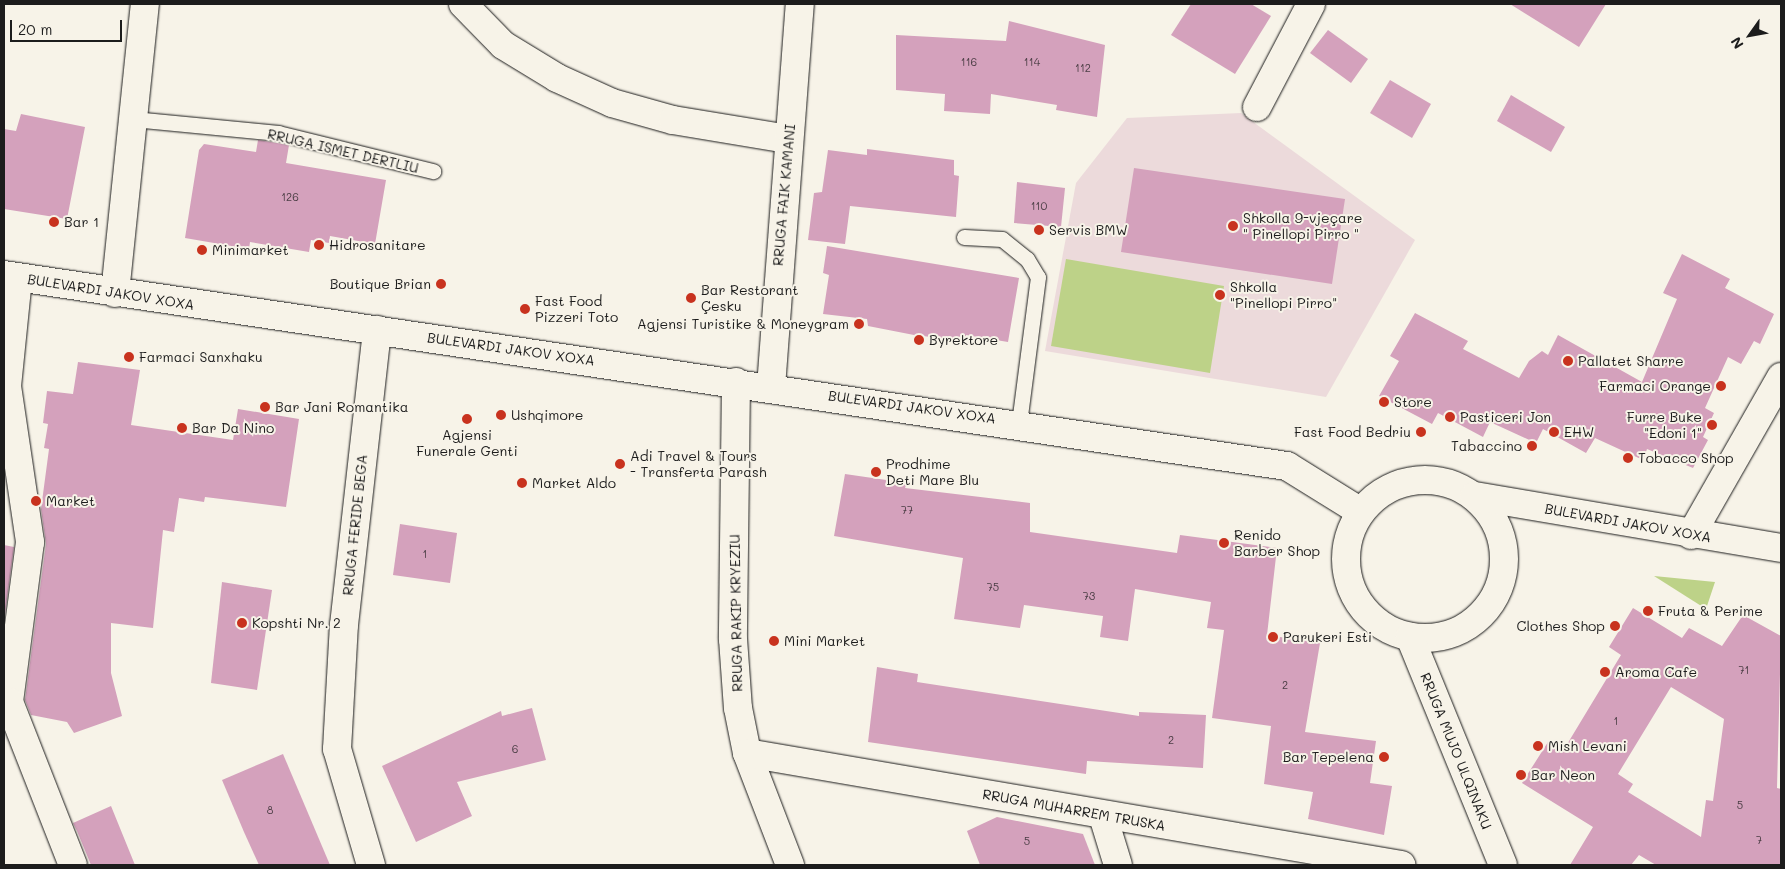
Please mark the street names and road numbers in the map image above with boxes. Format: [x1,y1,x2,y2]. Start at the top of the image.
street label: RRUGA FAIK KAMANI [769,123,799,267]
street label: RRUGA ISMET DERTLIU [266,125,420,177]
street label: BULEVARDI JAKOV XOXA [26,270,196,314]
street label: BULEVARDI JAKOV XOXA [426,329,596,369]
street label: BULEVARDI JAKOV XOXA [827,387,997,427]
street label: RRUGA FERIDE BEGA [339,454,371,596]
street label: BULEVARDI JAKOV XOXA [1543,500,1713,546]
street label: RRUGA RAKIP KRYEZIU [726,534,746,692]
street label: RRUGA MUJO ULQINAKU [1417,670,1495,832]
street label: RRUGA MUHARREM TRUSKA [981,786,1167,834]

